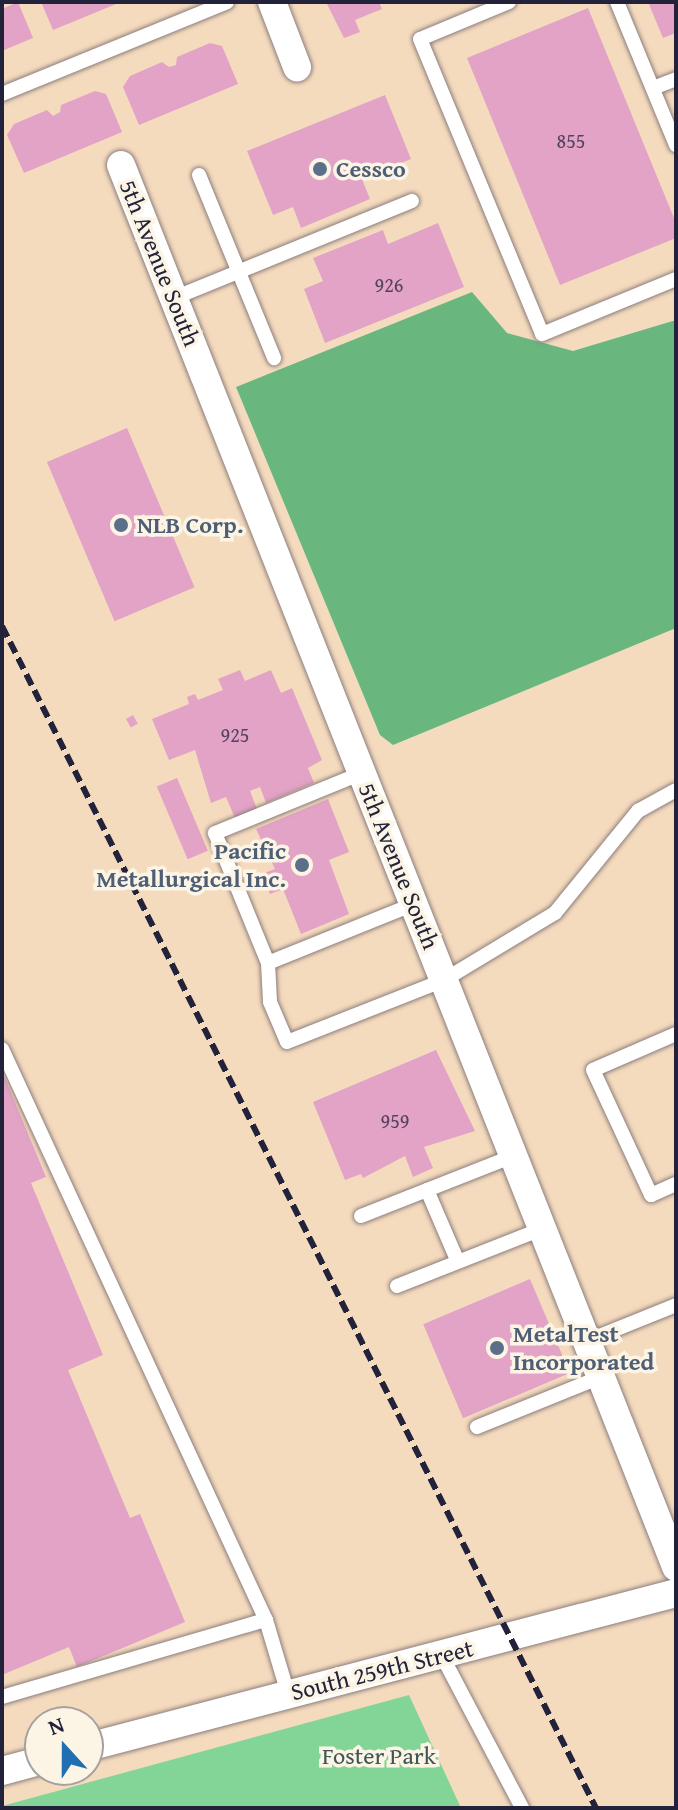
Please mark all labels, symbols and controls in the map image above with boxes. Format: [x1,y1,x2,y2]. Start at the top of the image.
house number: 855 [557,128,585,152]
place label: Cessco [336,155,406,183]
marker: Cessco [311,160,329,178]
street label: 5th Avenue South [114,176,206,350]
house number: 926 [375,272,403,296]
place label: NLB Corp. [137,511,243,539]
marker: NLB Corp. [112,516,130,534]
house number: 925 [221,722,249,746]
street label: 5th Avenue South [353,779,445,953]
place label: Pacific Metallurgical Inc. [96,837,286,893]
marker: Pacific Metallurgical Inc. [293,856,311,874]
house number: 959 [381,1108,409,1132]
place label: MetalTest Incorporated [513,1320,654,1376]
marker: MetalTest Incorporated [488,1339,506,1357]
street label: South 259th Street [288,1633,476,1707]
north arrow [24,1706,104,1786]
text: N [44,1708,69,1743]
park label: Foster Park [322,1742,436,1770]

